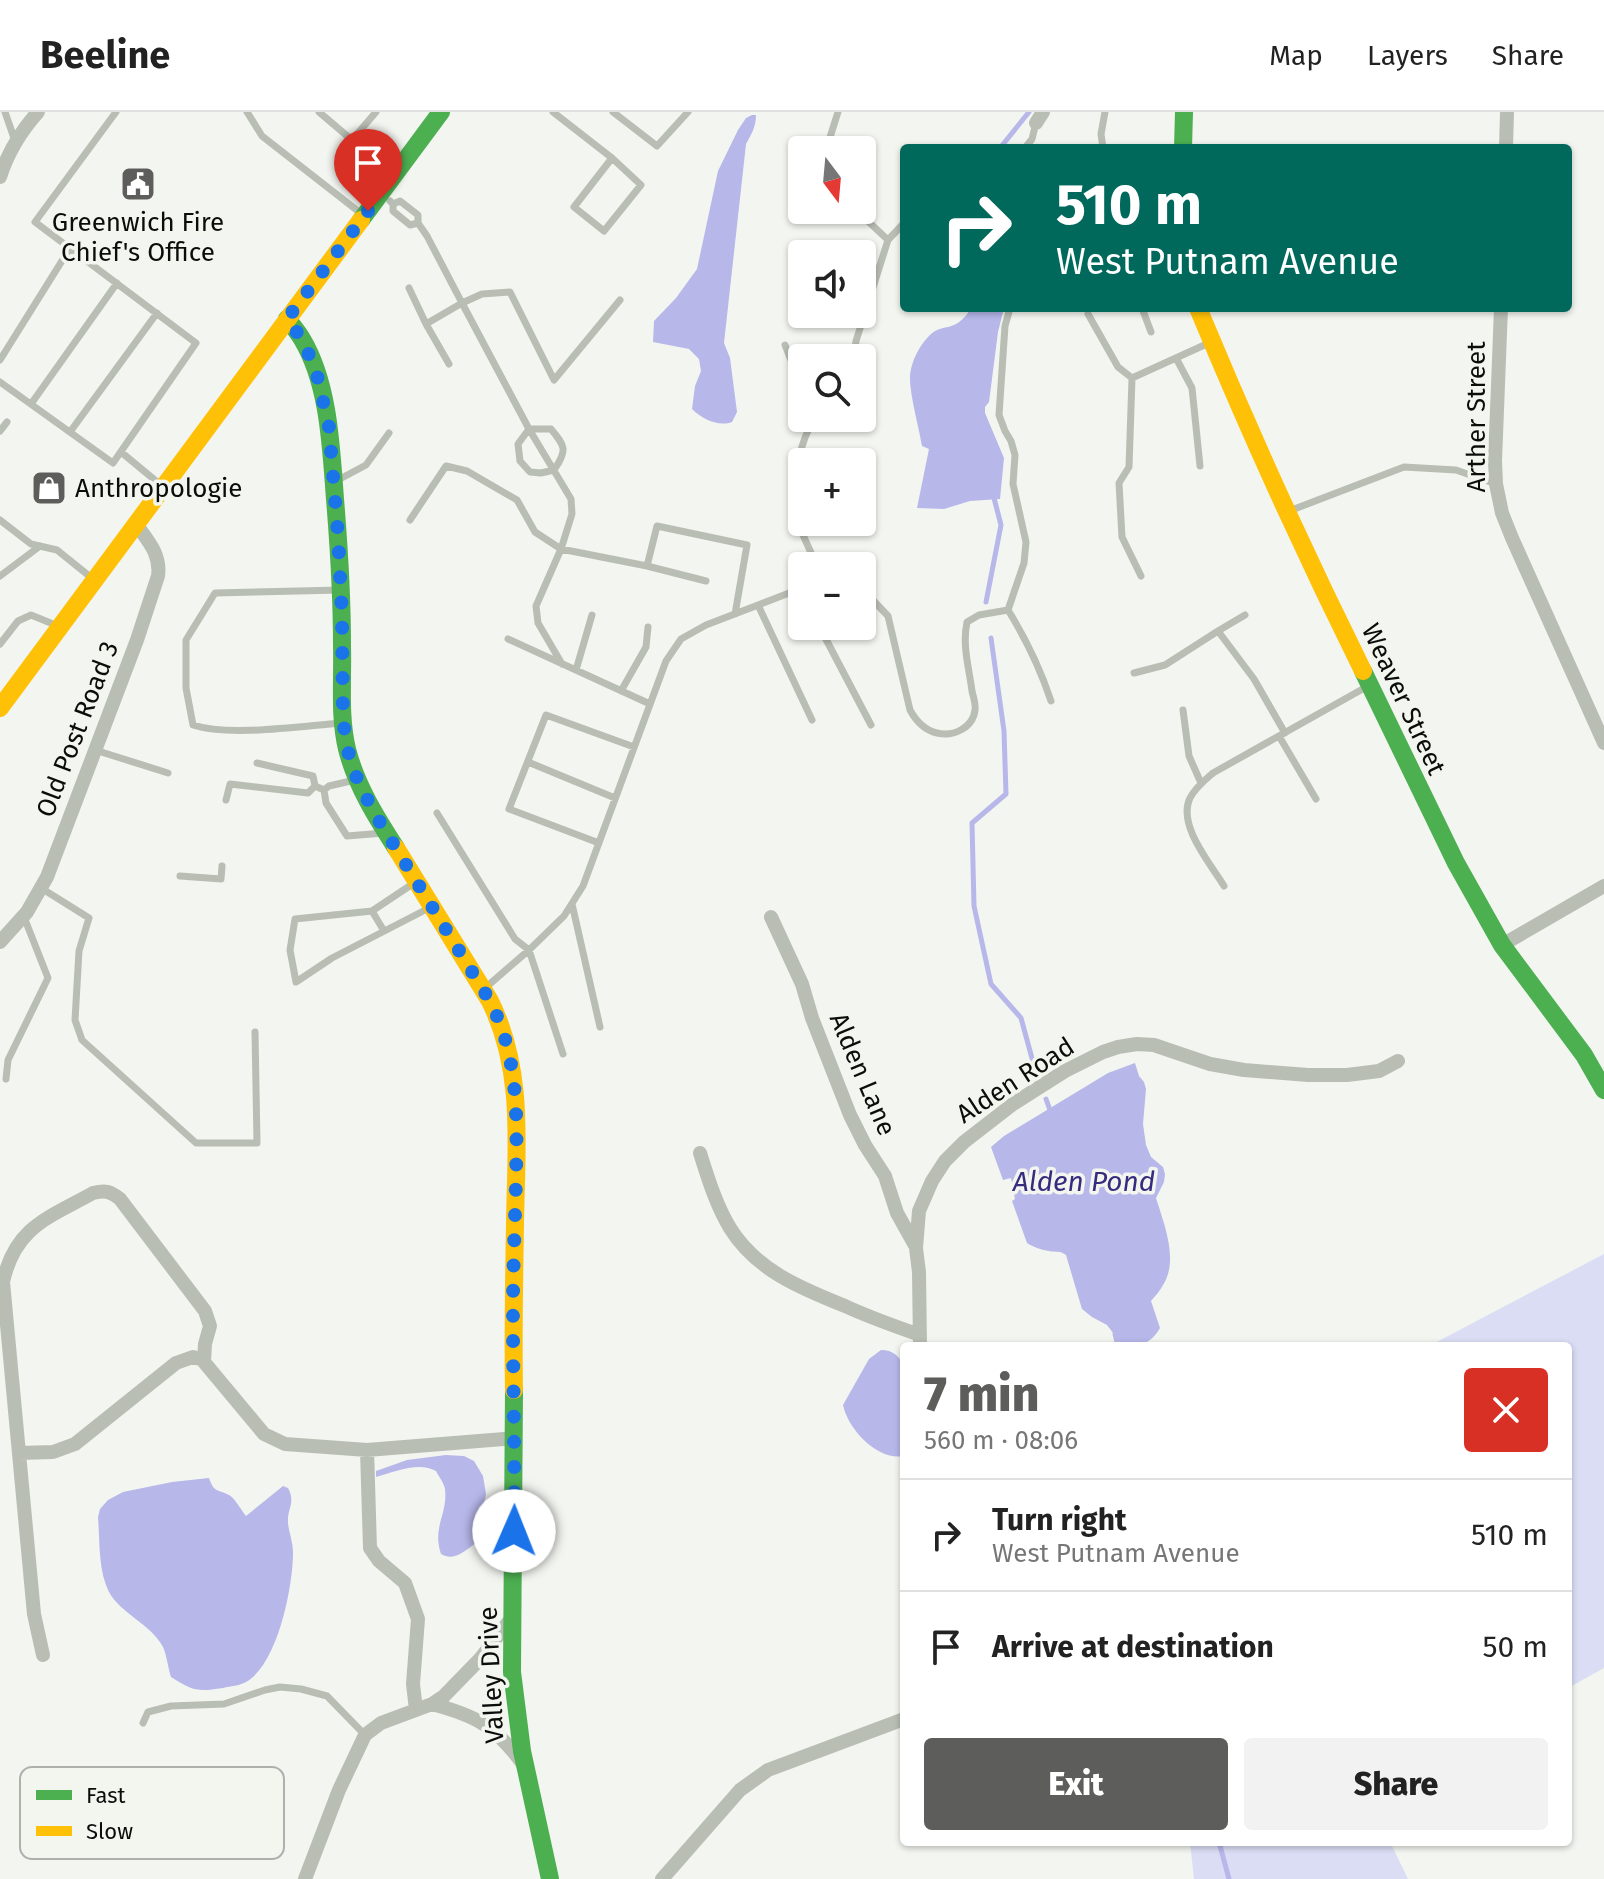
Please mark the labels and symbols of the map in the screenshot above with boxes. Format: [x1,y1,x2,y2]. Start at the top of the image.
pin [334,129,402,211]
north arrow [788,136,876,224]
public building icon: Greenwich Fire Chief's Office [119,165,157,203]
place label: Greenwich Fire Chief's Office [52,207,224,268]
street label: Arther Street [1461,341,1492,493]
shop icon: Anthropologie [30,469,68,507]
place label: Anthropologie [75,473,243,504]
street label: Weaver Street [1355,619,1452,780]
street label: Old Post Road 3 [30,637,125,821]
street label: Alden Lane [823,1008,902,1140]
street label: Alden Road [951,1031,1080,1130]
water label: Alden Pond [1012,1165,1155,1198]
position arrow [472,1489,556,1573]
street label: Valley Drive [472,1606,511,1744]
legend [20,1767,284,1859]
text: Fast [86,1782,126,1809]
text: Slow [86,1818,133,1845]

